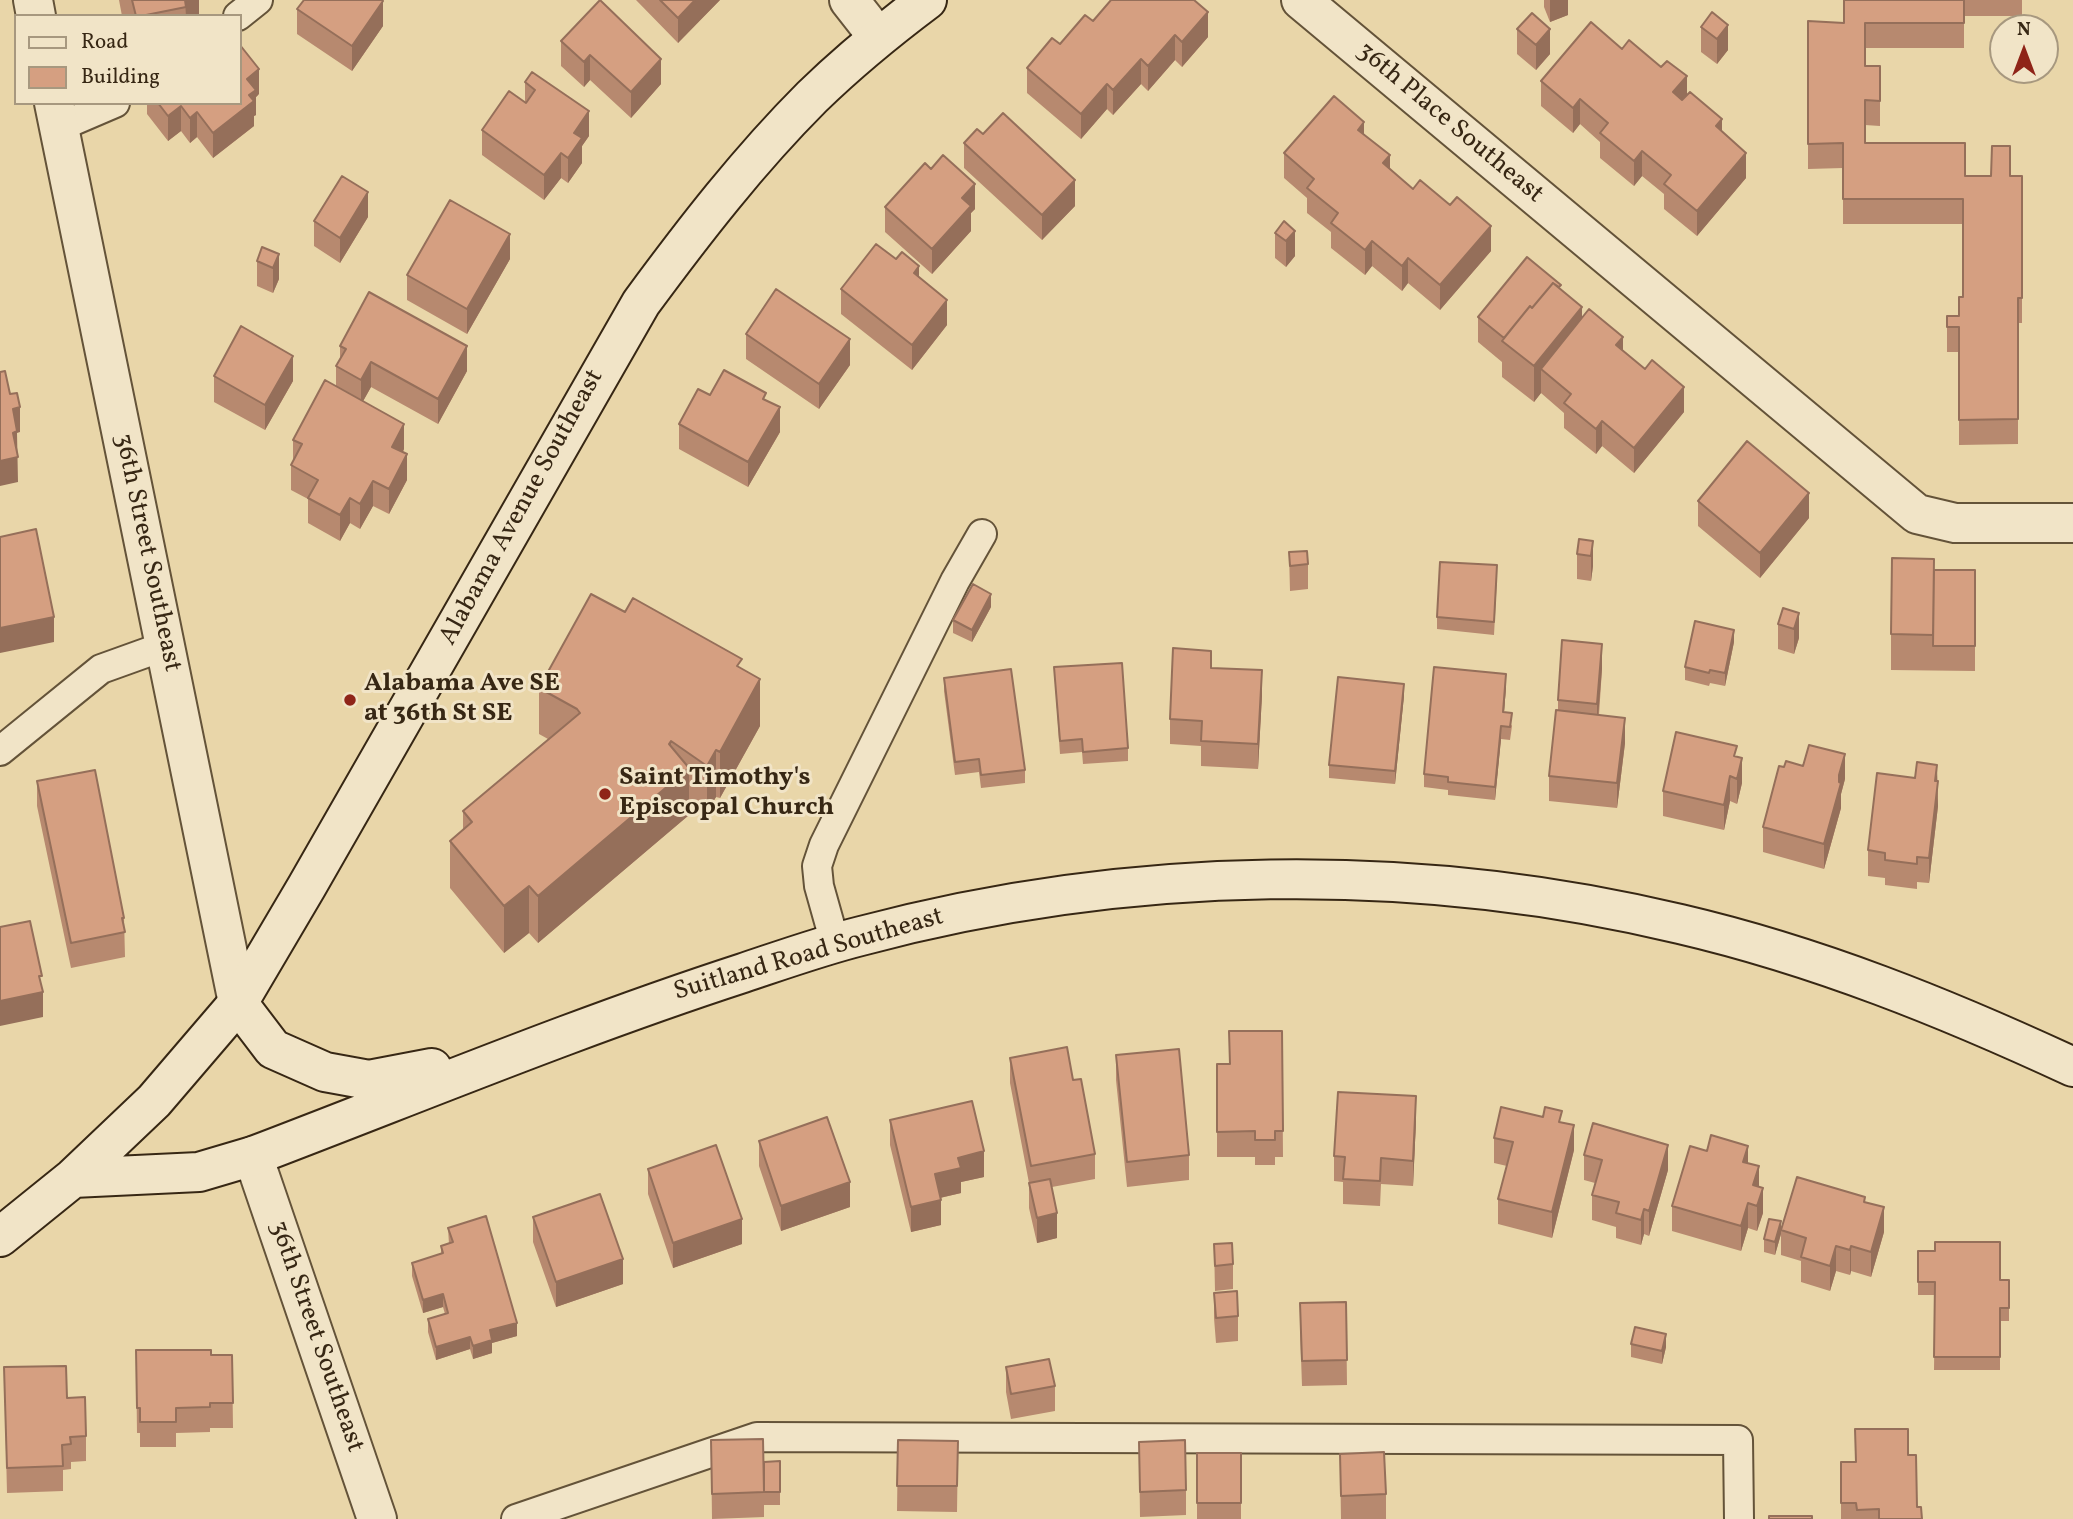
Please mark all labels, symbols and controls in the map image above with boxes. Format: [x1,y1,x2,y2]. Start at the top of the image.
legend [14,14,242,105]
north arrow [1989,14,2059,84]
text: N [2017,17,2031,43]
text: Road [81,28,128,57]
street label: 36th Place Southeast [1349,37,1549,211]
text: Building [81,63,160,92]
street label: Alabama Avenue Southeast [434,365,612,651]
street label: 36th Street Southeast [106,431,186,675]
place label: Alabama Ave SE at 36th St SE [364,669,560,730]
marker: Alabama Ave SE at 36th St SE [342,692,358,708]
place label: Saint Timothy's Episcopal Church [619,763,834,824]
marker: Saint Timothy's Episcopal Church [597,786,613,802]
street label: Suitland Road Southeast [671,903,947,1009]
street label: 36th Street Southeast [261,1217,369,1457]

